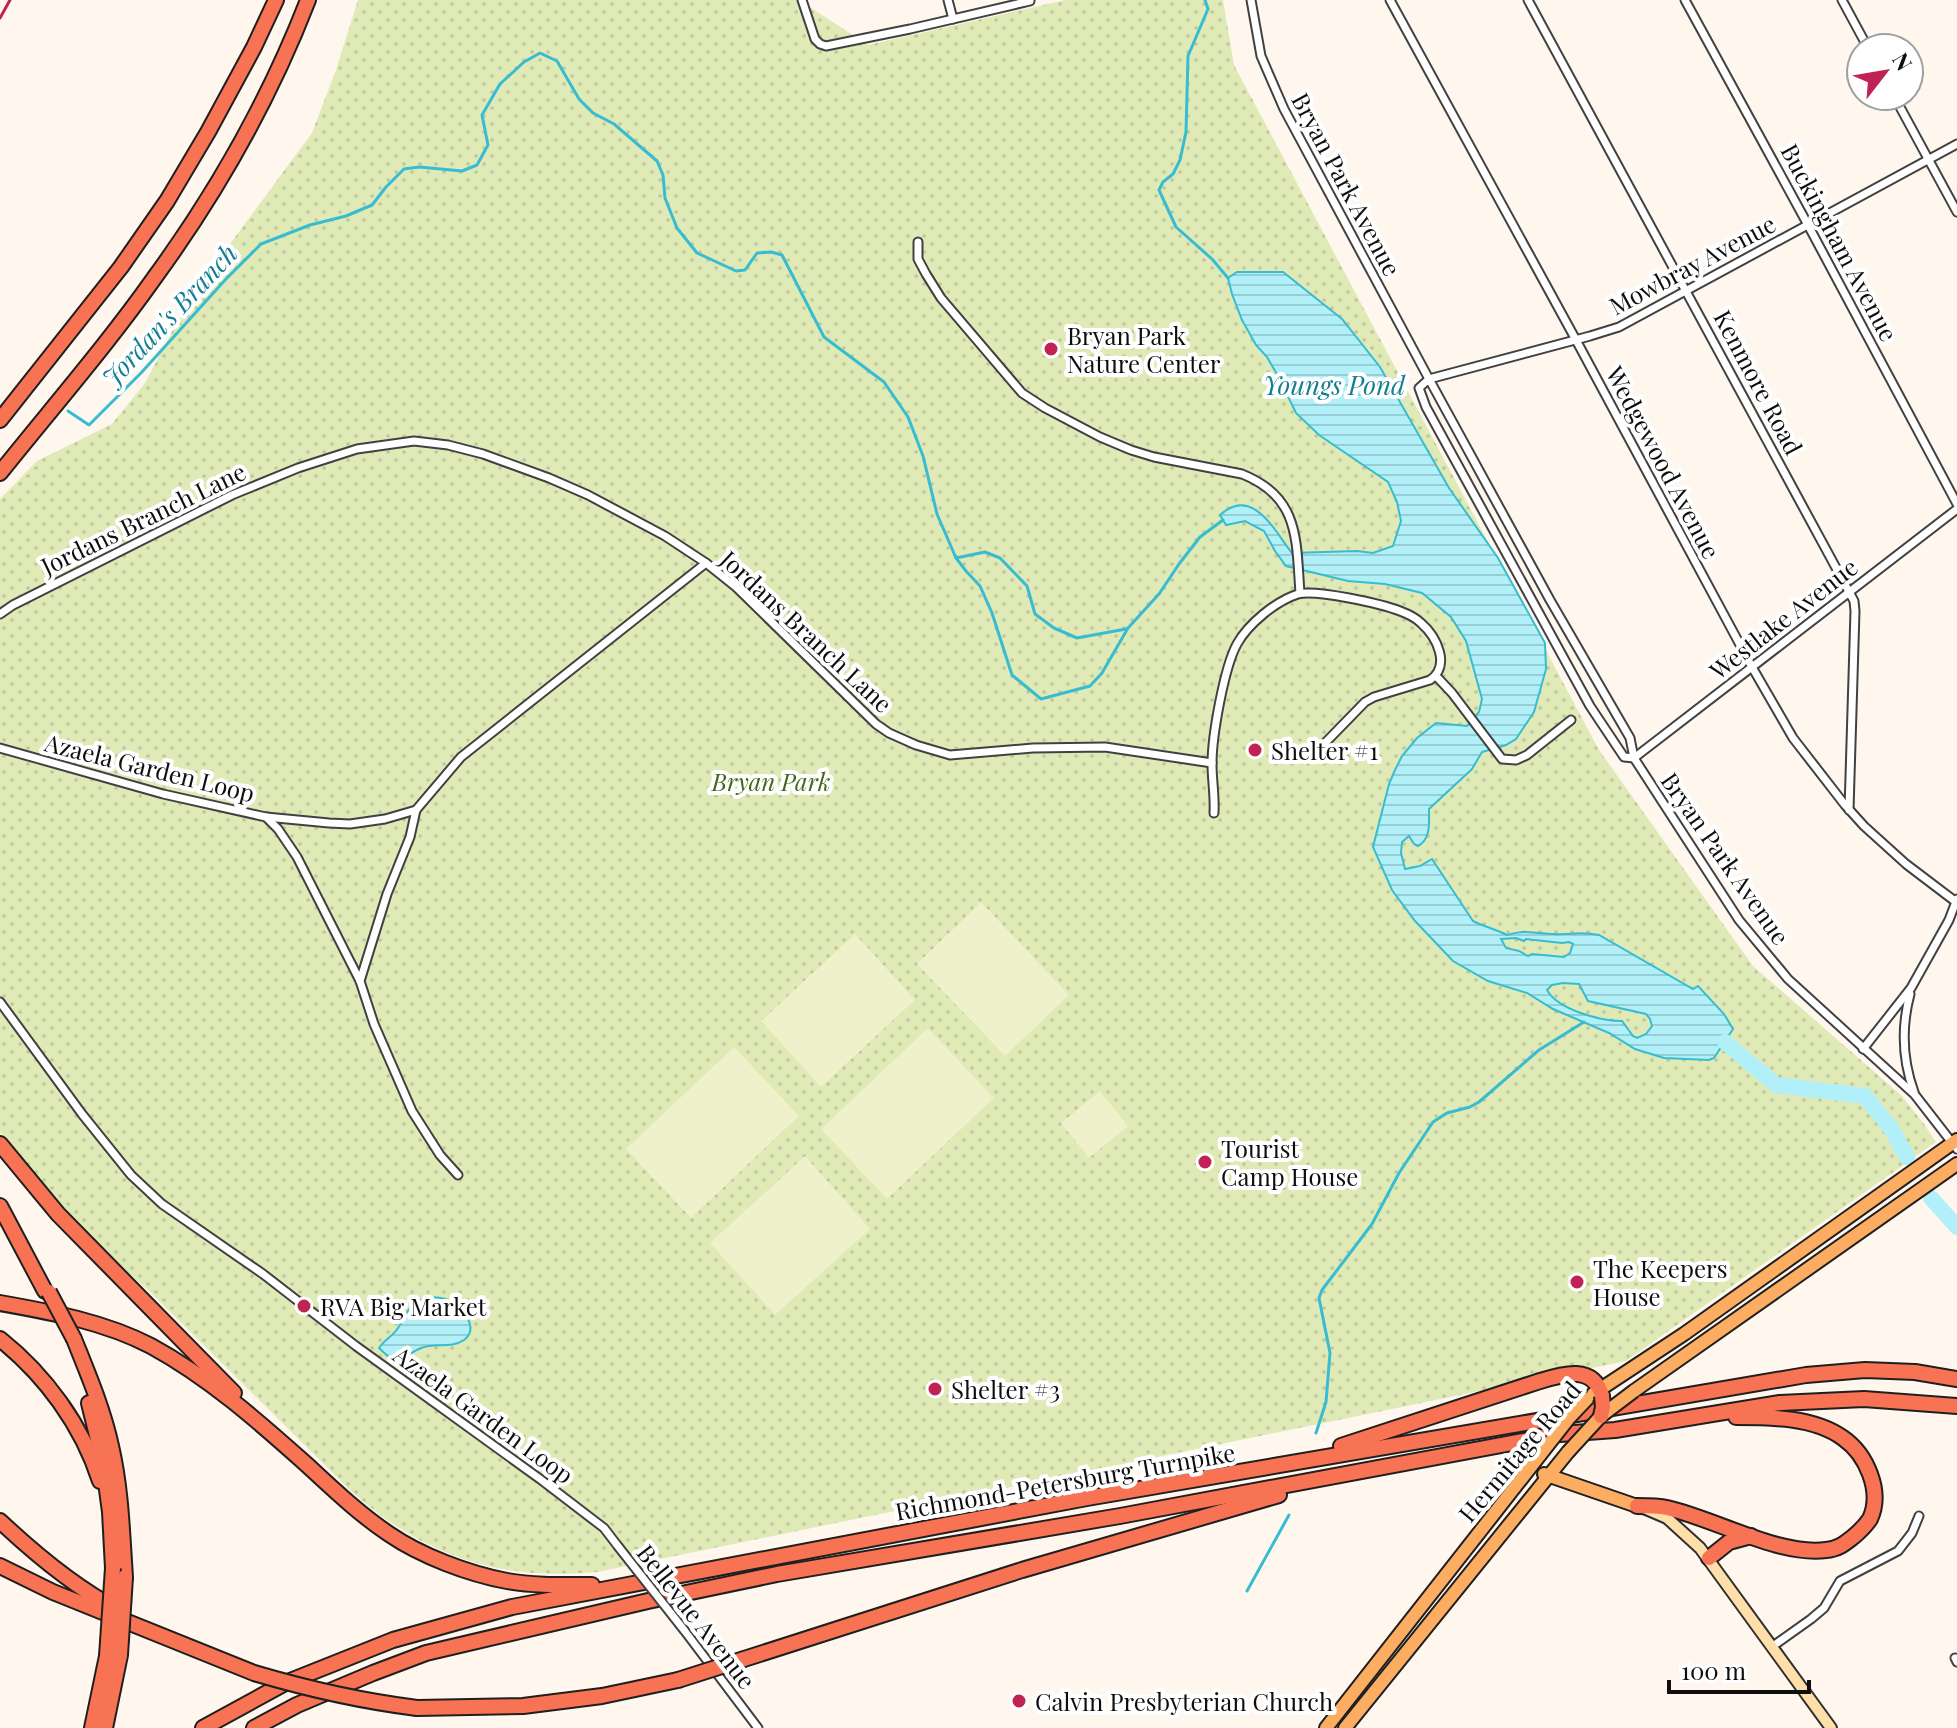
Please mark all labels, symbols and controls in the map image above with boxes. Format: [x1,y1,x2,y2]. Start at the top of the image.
north arrow [1845,32,1925,112]
text: N [1886,47,1920,76]
street label: Bryan Park Avenue [1285,87,1409,281]
street label: Buckingham Avenue [1774,138,1906,346]
street label: Mowbray Avenue [1603,207,1781,321]
water label: Jordan's Branch [94,236,244,394]
street label: Kenmore Road [1707,304,1811,460]
place label: Bryan Park Nature Center [1067,319,1221,379]
marker: Bryan Park Nature Center [1042,340,1060,358]
street label: Wedgewood Avenue [1599,359,1728,564]
water label: Youngs Pond [1263,367,1406,402]
street label: Jordans Branch Lane [35,455,251,582]
street label: Jordans Branch Lane [714,542,900,719]
street label: Westlake Avenue [1702,550,1863,686]
street label: Azaela Garden Loop [41,725,258,809]
place label: Shelter #1 [1271,734,1378,766]
marker: Shelter #1 [1246,741,1264,759]
park label: Bryan Park [711,765,830,797]
street label: Bryan Park Avenue [1655,766,1797,950]
place label: Tourist Camp House [1221,1132,1358,1192]
marker: Tourist Camp House [1196,1153,1214,1171]
place label: The Keepers House [1593,1252,1728,1312]
marker: The Keepers House [1568,1273,1586,1291]
place label: RVA Big Market [320,1290,487,1322]
marker: RVA Big Market [295,1297,313,1315]
street label: Azaela Garden Loop [387,1337,580,1490]
place label: Shelter #3 [951,1373,1060,1405]
street label: Hermitage Road [1451,1374,1587,1528]
marker: Shelter #3 [926,1380,944,1398]
street label: Richmond-Petersburg Turnpike [892,1435,1238,1527]
street label: Bellevue Avenue [631,1537,763,1695]
scale bar [1669,1644,1809,1694]
text: 100 m [1681,1654,1746,1686]
place label: Calvin Presbyterian Church [1035,1685,1333,1717]
marker: Calvin Presbyterian Church [1010,1692,1028,1710]

